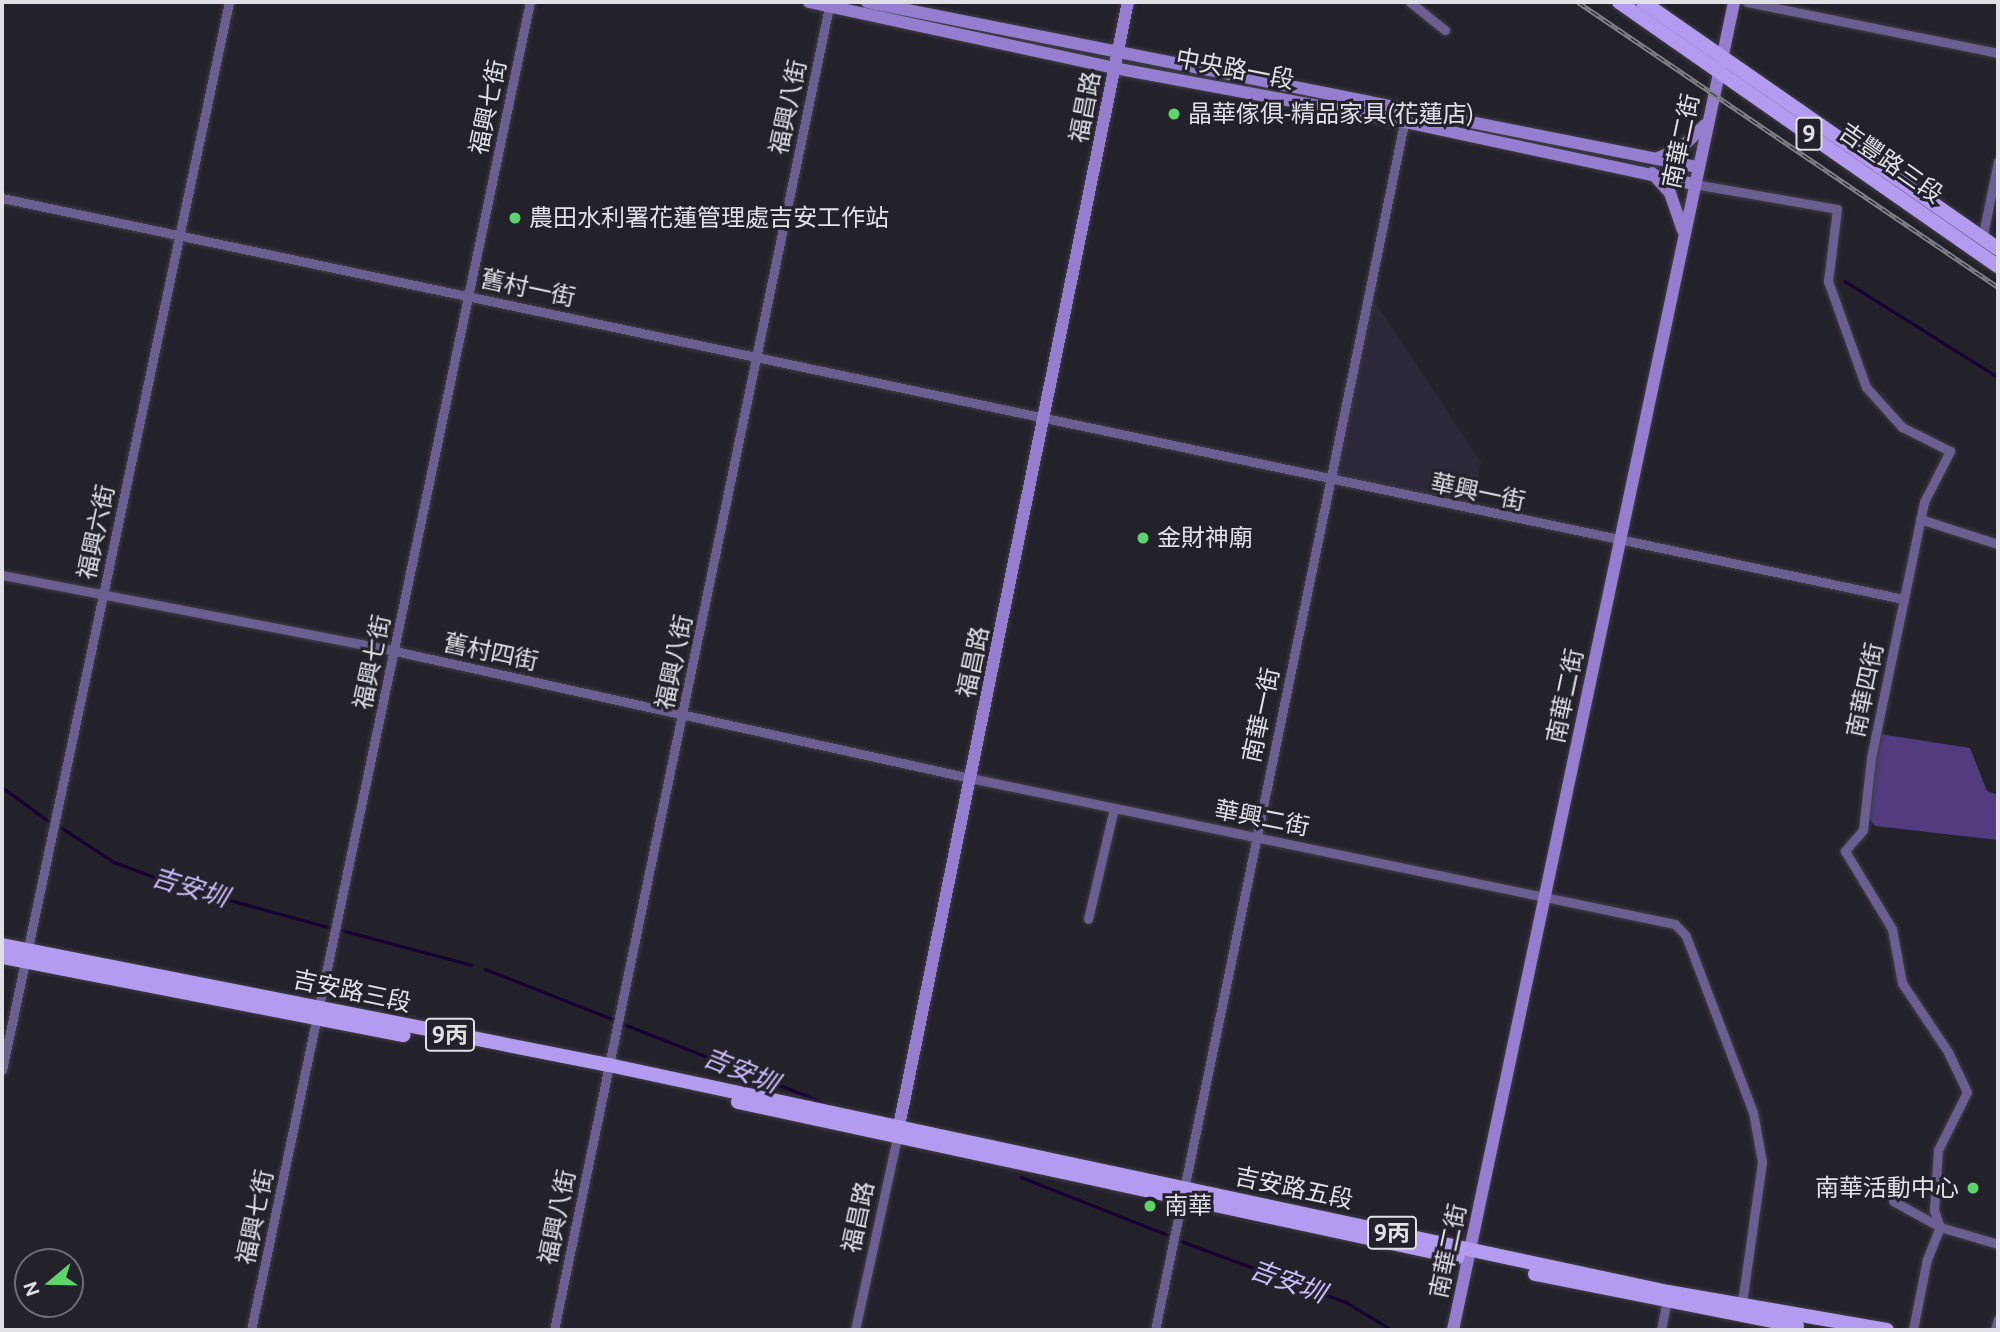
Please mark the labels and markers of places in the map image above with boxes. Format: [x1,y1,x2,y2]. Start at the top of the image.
place label: 晶華傢俱-精品家具(花蓮店) [1188,100,1474,128]
marker: 晶華傢俱-精品家具(花蓮店) [1166,106,1182,122]
place label: 農田水利署花蓮管理處吉安工作站 [529,204,889,232]
marker: 農田水利署花蓮管理處吉安工作站 [507,210,523,226]
place label: 金財神廟 [1157,524,1253,552]
marker: 金財神廟 [1135,530,1151,546]
place label: 南華活動中心 [1815,1174,1959,1202]
marker: 南華活動中心 [1965,1180,1981,1196]
place label: 南華 [1164,1192,1212,1220]
marker: 南華 [1142,1198,1158,1214]

